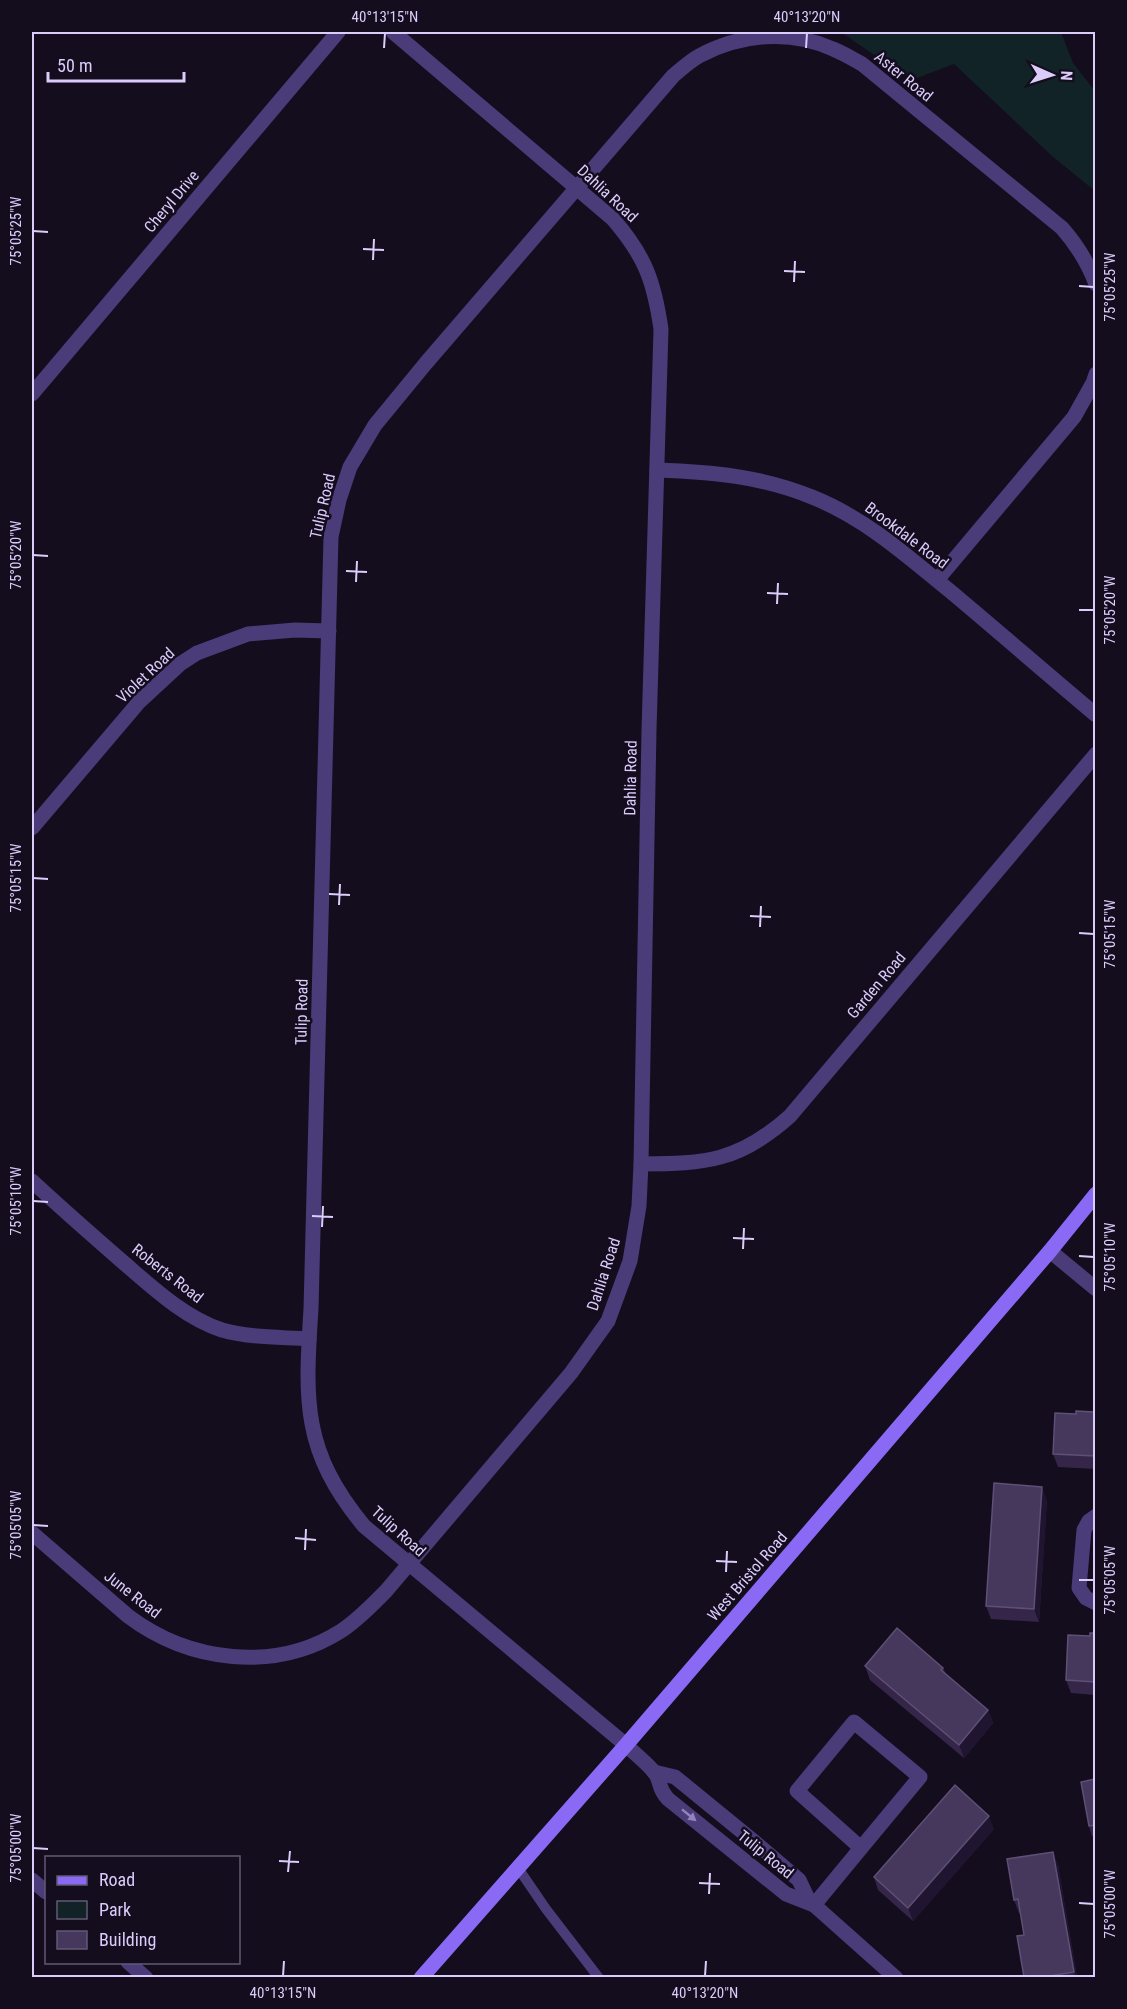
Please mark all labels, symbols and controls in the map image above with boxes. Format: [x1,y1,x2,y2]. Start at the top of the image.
text: 40°13'15"N [352,8,418,26]
text: 40°13'20"N [774,8,840,26]
scale bar [48,45,184,83]
north arrow [1022,45,1082,105]
street label: Aster Road [871,47,937,106]
text: 50 m [57,55,92,76]
text: N [1057,70,1076,81]
street label: Dahlia Road [574,161,642,226]
street label: Cheryl Drive [140,166,203,236]
text: 75°05'25"W [7,196,25,265]
text: 75°05'25"W [1101,252,1119,321]
street label: Tulip Road [306,472,339,541]
street label: Brookdale Road [861,498,952,573]
text: 75°05'20"W [7,520,25,589]
text: 75°05'20"W [1101,575,1119,644]
street label: Violet Road [112,644,178,707]
street label: Dahlia Road [620,740,641,816]
text: 75°05'15"W [7,843,25,912]
text: 75°05'15"W [1101,899,1119,968]
street label: Garden Road [843,948,910,1022]
street label: Tulip Road [291,979,312,1045]
text: 75°05'10"W [7,1166,25,1235]
text: 75°05'10"W [1101,1222,1119,1291]
street label: Dahlia Road [583,1235,624,1313]
street label: Roberts Road [128,1240,207,1307]
text: 75°05'05"W [7,1490,25,1559]
street label: Tulip Road [368,1502,430,1561]
street label: West Bristol Road [704,1528,791,1625]
text: 75°05'05"W [1101,1545,1119,1614]
street label: June Road [101,1566,165,1622]
one-way arrow [681,1809,697,1822]
text: 75°05'00"W [7,1813,25,1882]
street label: Tulip Road [734,1826,797,1883]
legend [45,1856,240,1964]
text: Road [99,1869,135,1890]
text: 75°05'00"W [1101,1869,1119,1938]
text: Park [99,1899,131,1920]
text: Building [99,1929,156,1950]
text: 40°13'15"N [250,1984,316,2002]
text: 40°13'20"N [672,1984,738,2002]

